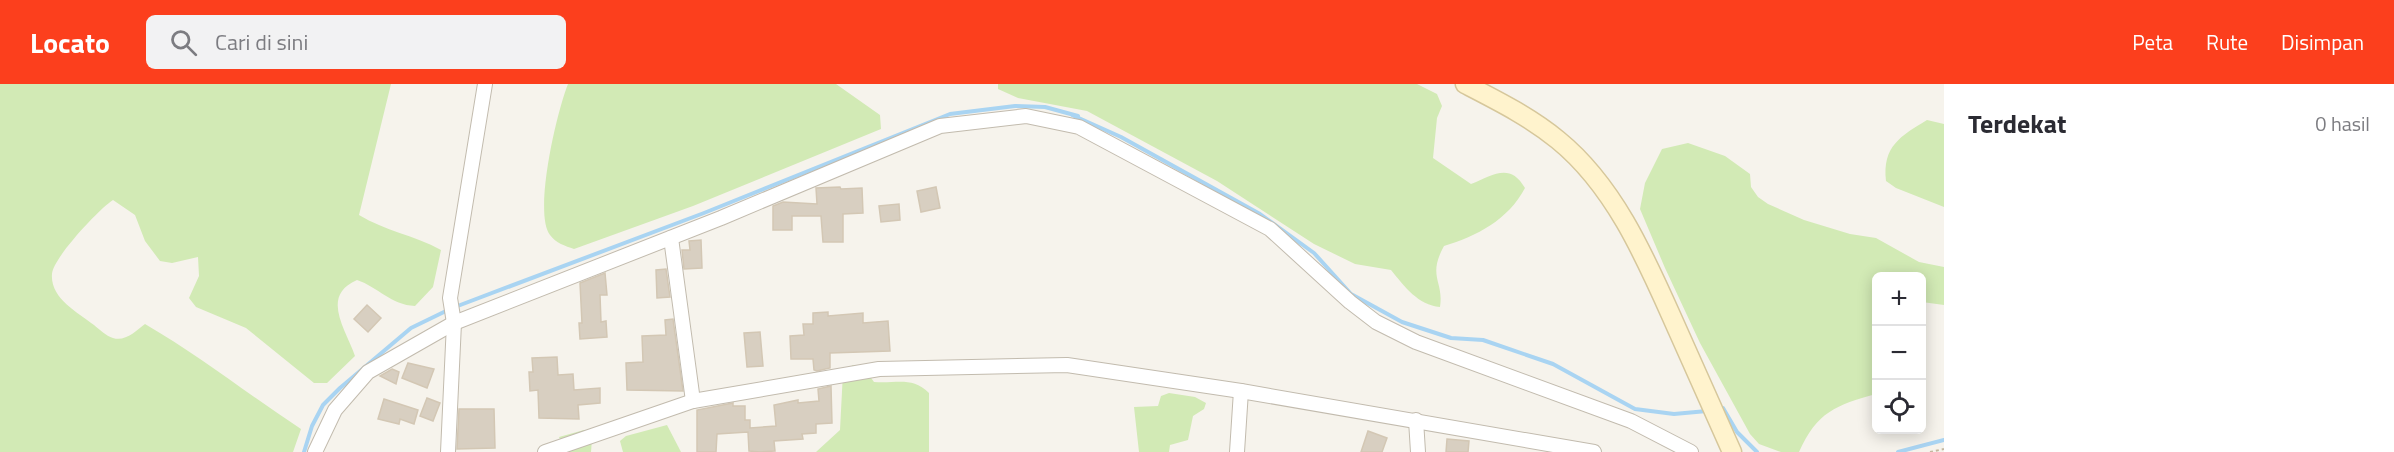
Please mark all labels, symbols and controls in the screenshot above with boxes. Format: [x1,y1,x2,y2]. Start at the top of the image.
search box [146,15,566,69]
text: Locato [30,21,110,64]
text: Cari di sini [215,25,308,59]
icon: search [167,26,200,59]
text: Peta [2132,26,2173,58]
text: Rute [2206,26,2248,58]
text: Disimpan [2281,26,2364,58]
text: Terdekat [1968,104,2067,143]
text: 0 hasil [2315,108,2370,139]
map controls [1872,272,1926,434]
button: + [1872,272,1926,326]
button: − [1872,326,1926,380]
button: locate [1872,380,1926,434]

